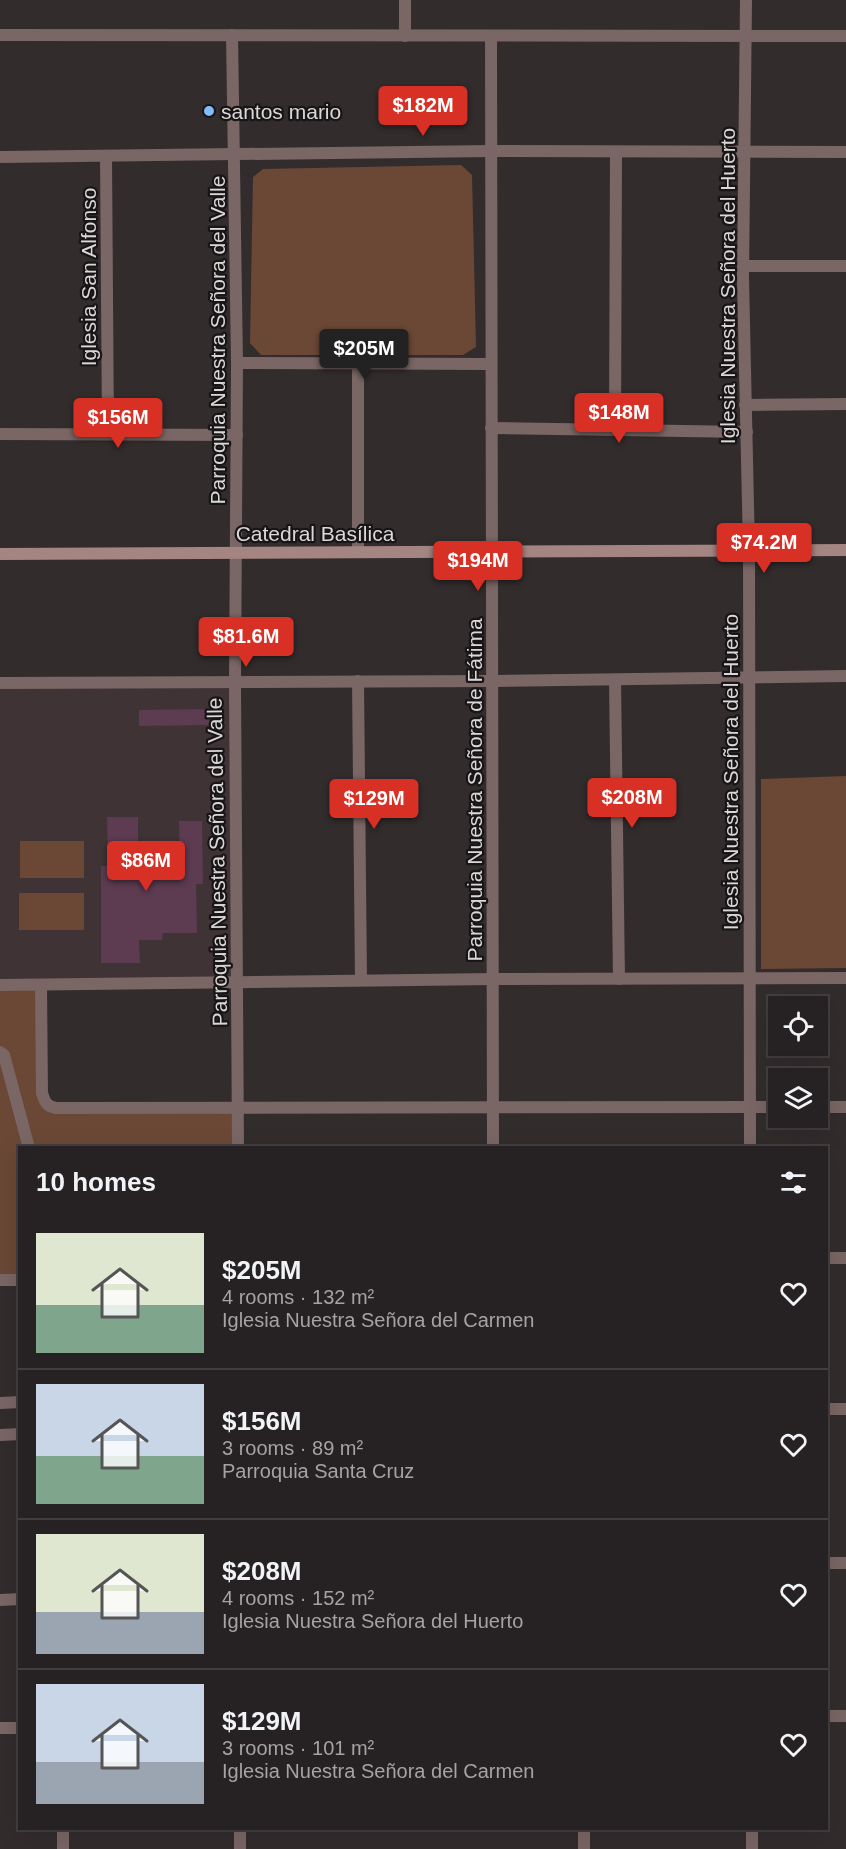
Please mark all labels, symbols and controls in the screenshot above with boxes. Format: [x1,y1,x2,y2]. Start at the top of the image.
pin: $182M [381,86,465,137]
text: $182M [392,94,454,116]
place label: santos mario [221,100,341,123]
marker: santos mario [202,104,216,118]
street label: Iglesia Nuestra Señora del Huerto [716,128,739,444]
street label: Parroquia Nuestra Señora del Valle [206,176,229,504]
street label: Iglesia San Alfonso [77,188,100,366]
pin: $205M [322,329,406,380]
text: $205M [333,337,395,359]
pin: $148M [577,393,661,444]
pin: $156M [76,398,160,449]
text: $148M [588,401,650,423]
text: $156M [87,406,149,428]
street label: Catedral Basílica [236,522,395,545]
pin: $74.2M [715,523,813,574]
text: $74.2M [731,531,797,553]
pin: $194M [436,541,520,592]
text: $194M [447,549,509,571]
street label: Iglesia Nuestra Señora del Huerto [719,614,742,930]
pin: $81.6M [197,617,295,668]
street label: Parroquia Nuestra Señora de Fátima [463,618,486,962]
text: $81.6M [213,625,279,647]
street label: Parroquia Nuestra Señora del Valle [203,697,231,1027]
pin: $208M [590,778,674,829]
pin: $129M [332,779,416,830]
text: $208M [601,786,663,808]
text: $129M [343,787,405,809]
pin: $86M [110,841,182,892]
text: $86M [121,849,171,871]
map controls [768,996,828,1128]
button: locate [768,996,828,1056]
button: layers [768,1068,828,1128]
icon: filters [777,1166,810,1199]
text: 10 homes [36,1167,156,1197]
text: $205M [222,1255,302,1285]
icon: home [84,1257,156,1329]
icon: heart [777,1277,810,1310]
text: 4 rooms · 132 m² [222,1286,374,1308]
text: Iglesia Nuestra Señora del Carmen [222,1309,534,1331]
text: $156M [222,1406,302,1436]
icon: home [84,1408,156,1480]
icon: heart [777,1428,810,1461]
text: 3 rooms · 89 m² [222,1437,363,1459]
text: Parroquia Santa Cruz [222,1460,414,1482]
text: $208M [222,1556,302,1586]
icon: home [84,1558,156,1630]
icon: heart [777,1578,810,1611]
text: 4 rooms · 152 m² [222,1587,374,1609]
text: Iglesia Nuestra Señora del Huerto [222,1610,523,1632]
text: $129M [222,1706,302,1736]
icon: home [84,1708,156,1780]
icon: heart [777,1728,810,1761]
text: 3 rooms · 101 m² [222,1737,374,1759]
text: Iglesia Nuestra Señora del Carmen [222,1760,534,1782]

